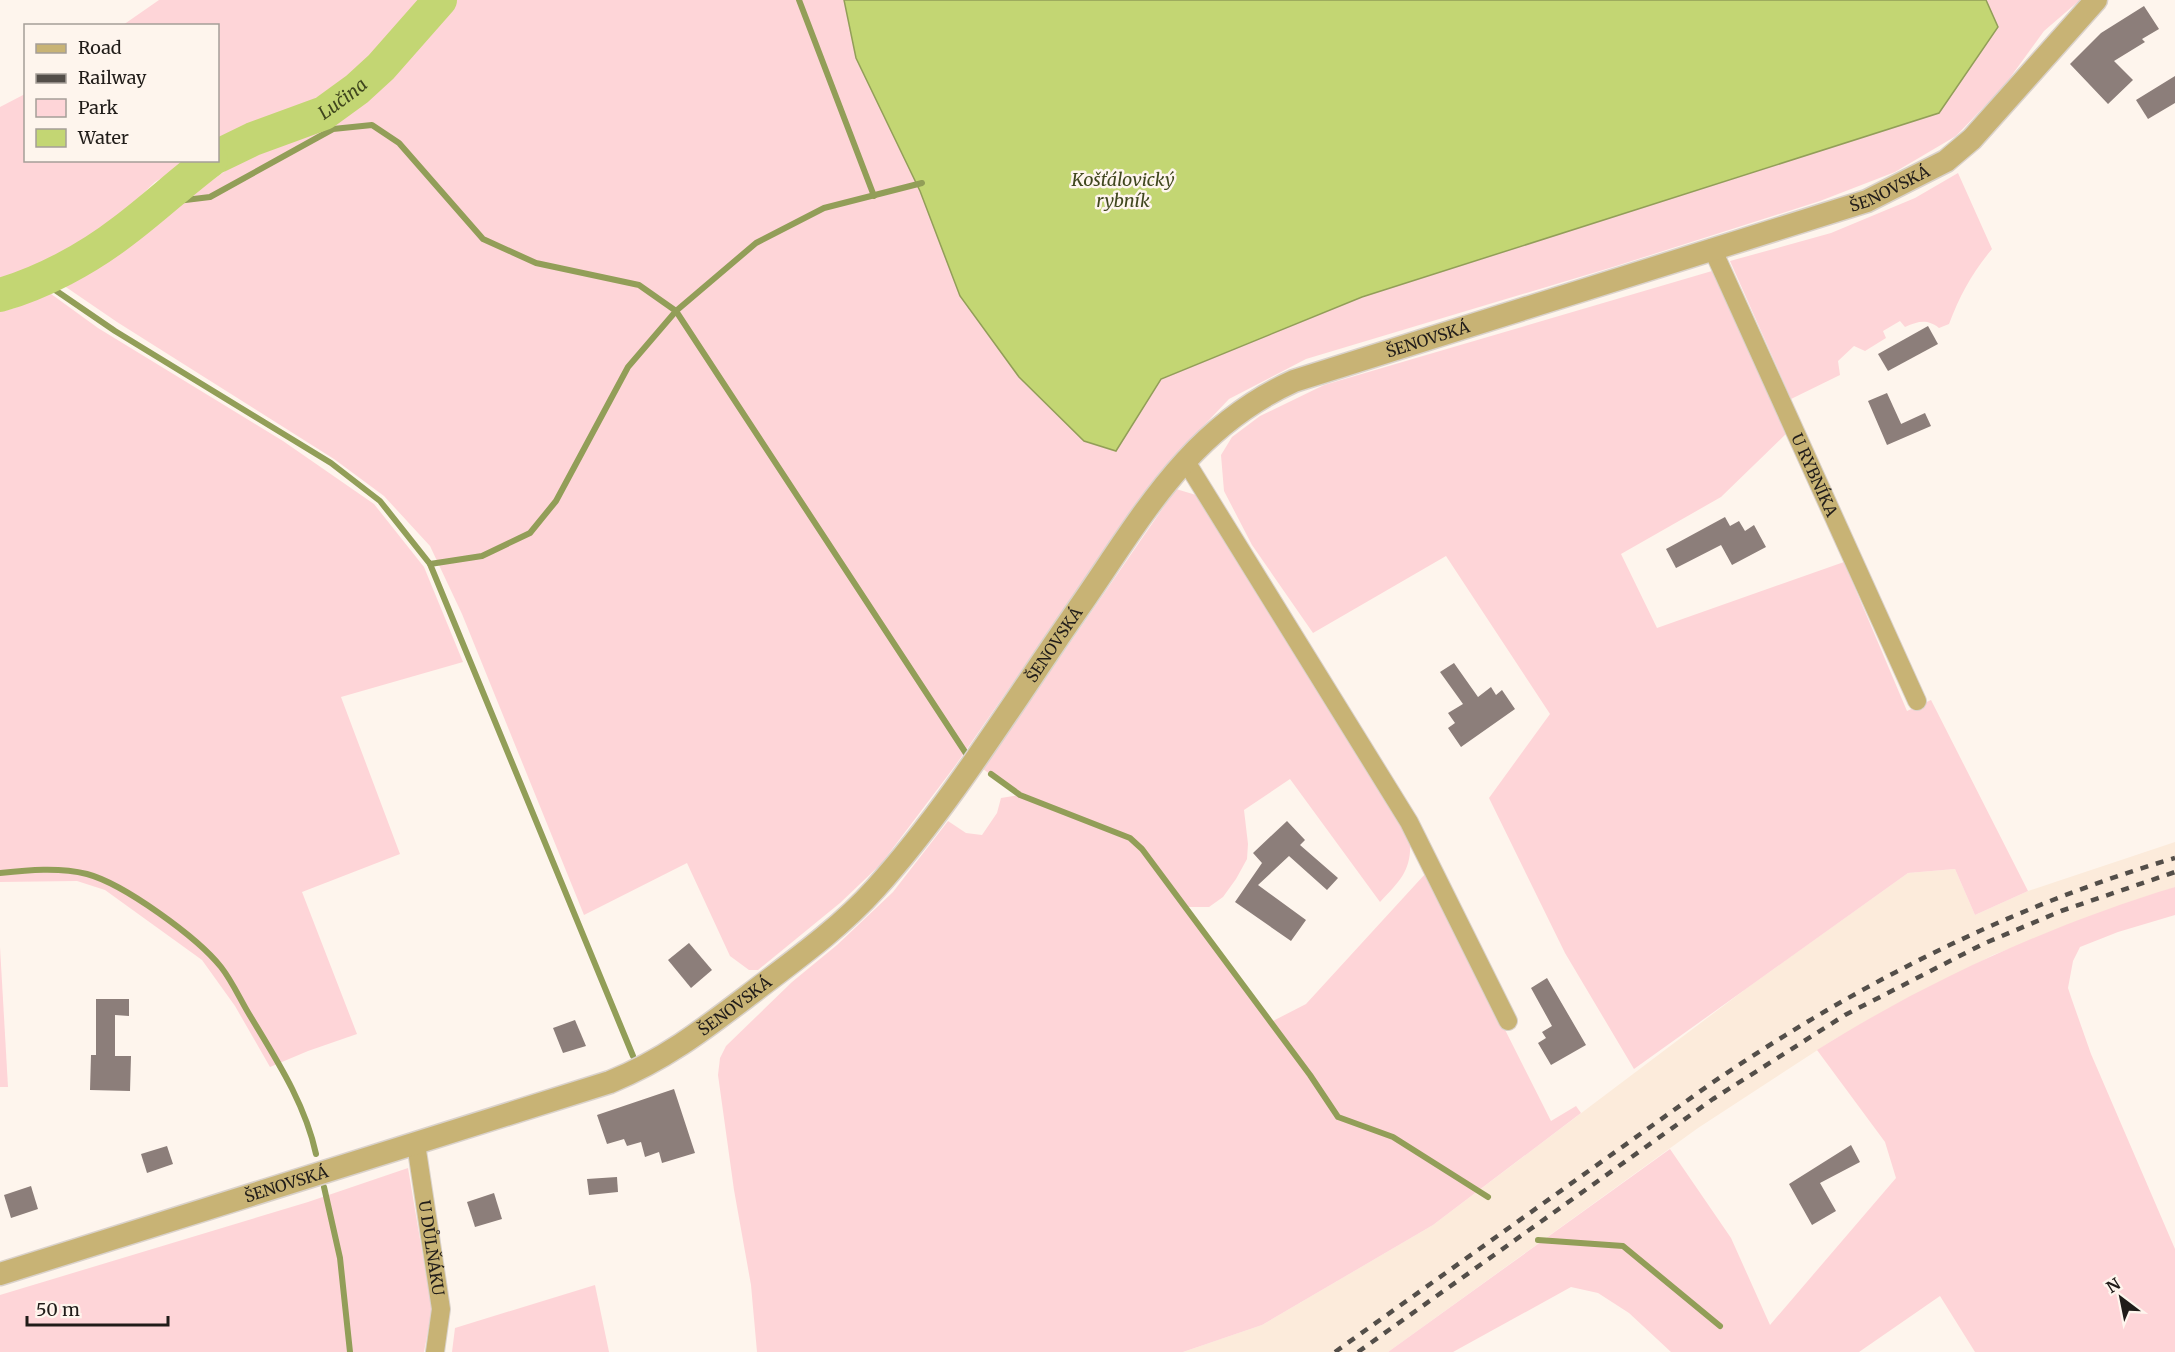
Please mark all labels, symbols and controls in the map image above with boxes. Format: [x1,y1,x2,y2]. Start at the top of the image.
legend [24,24,219,162]
text: Road [78,36,122,59]
text: Railway [78,66,147,89]
water label: Lučina [314,73,372,124]
text: Park [78,96,119,119]
text: Water [77,126,129,149]
street label: ŠENOVSKÁ [1847,161,1934,216]
water label: Košťálovický rybník [1070,168,1175,212]
street label: ŠENOVSKÁ [1383,316,1473,362]
street label: U RYBNÍKA [1787,430,1842,520]
street label: ŠENOVSKÁ [1021,602,1087,686]
street label: ŠENOVSKÁ [694,971,776,1040]
street label: ŠENOVSKÁ [242,1161,331,1206]
street label: U DŮLŇÁKU [415,1199,449,1297]
north arrow [2091,1268,2151,1328]
text: N [2102,1273,2124,1297]
scale bar [27,1289,168,1327]
text: 50 m [36,1298,80,1321]

